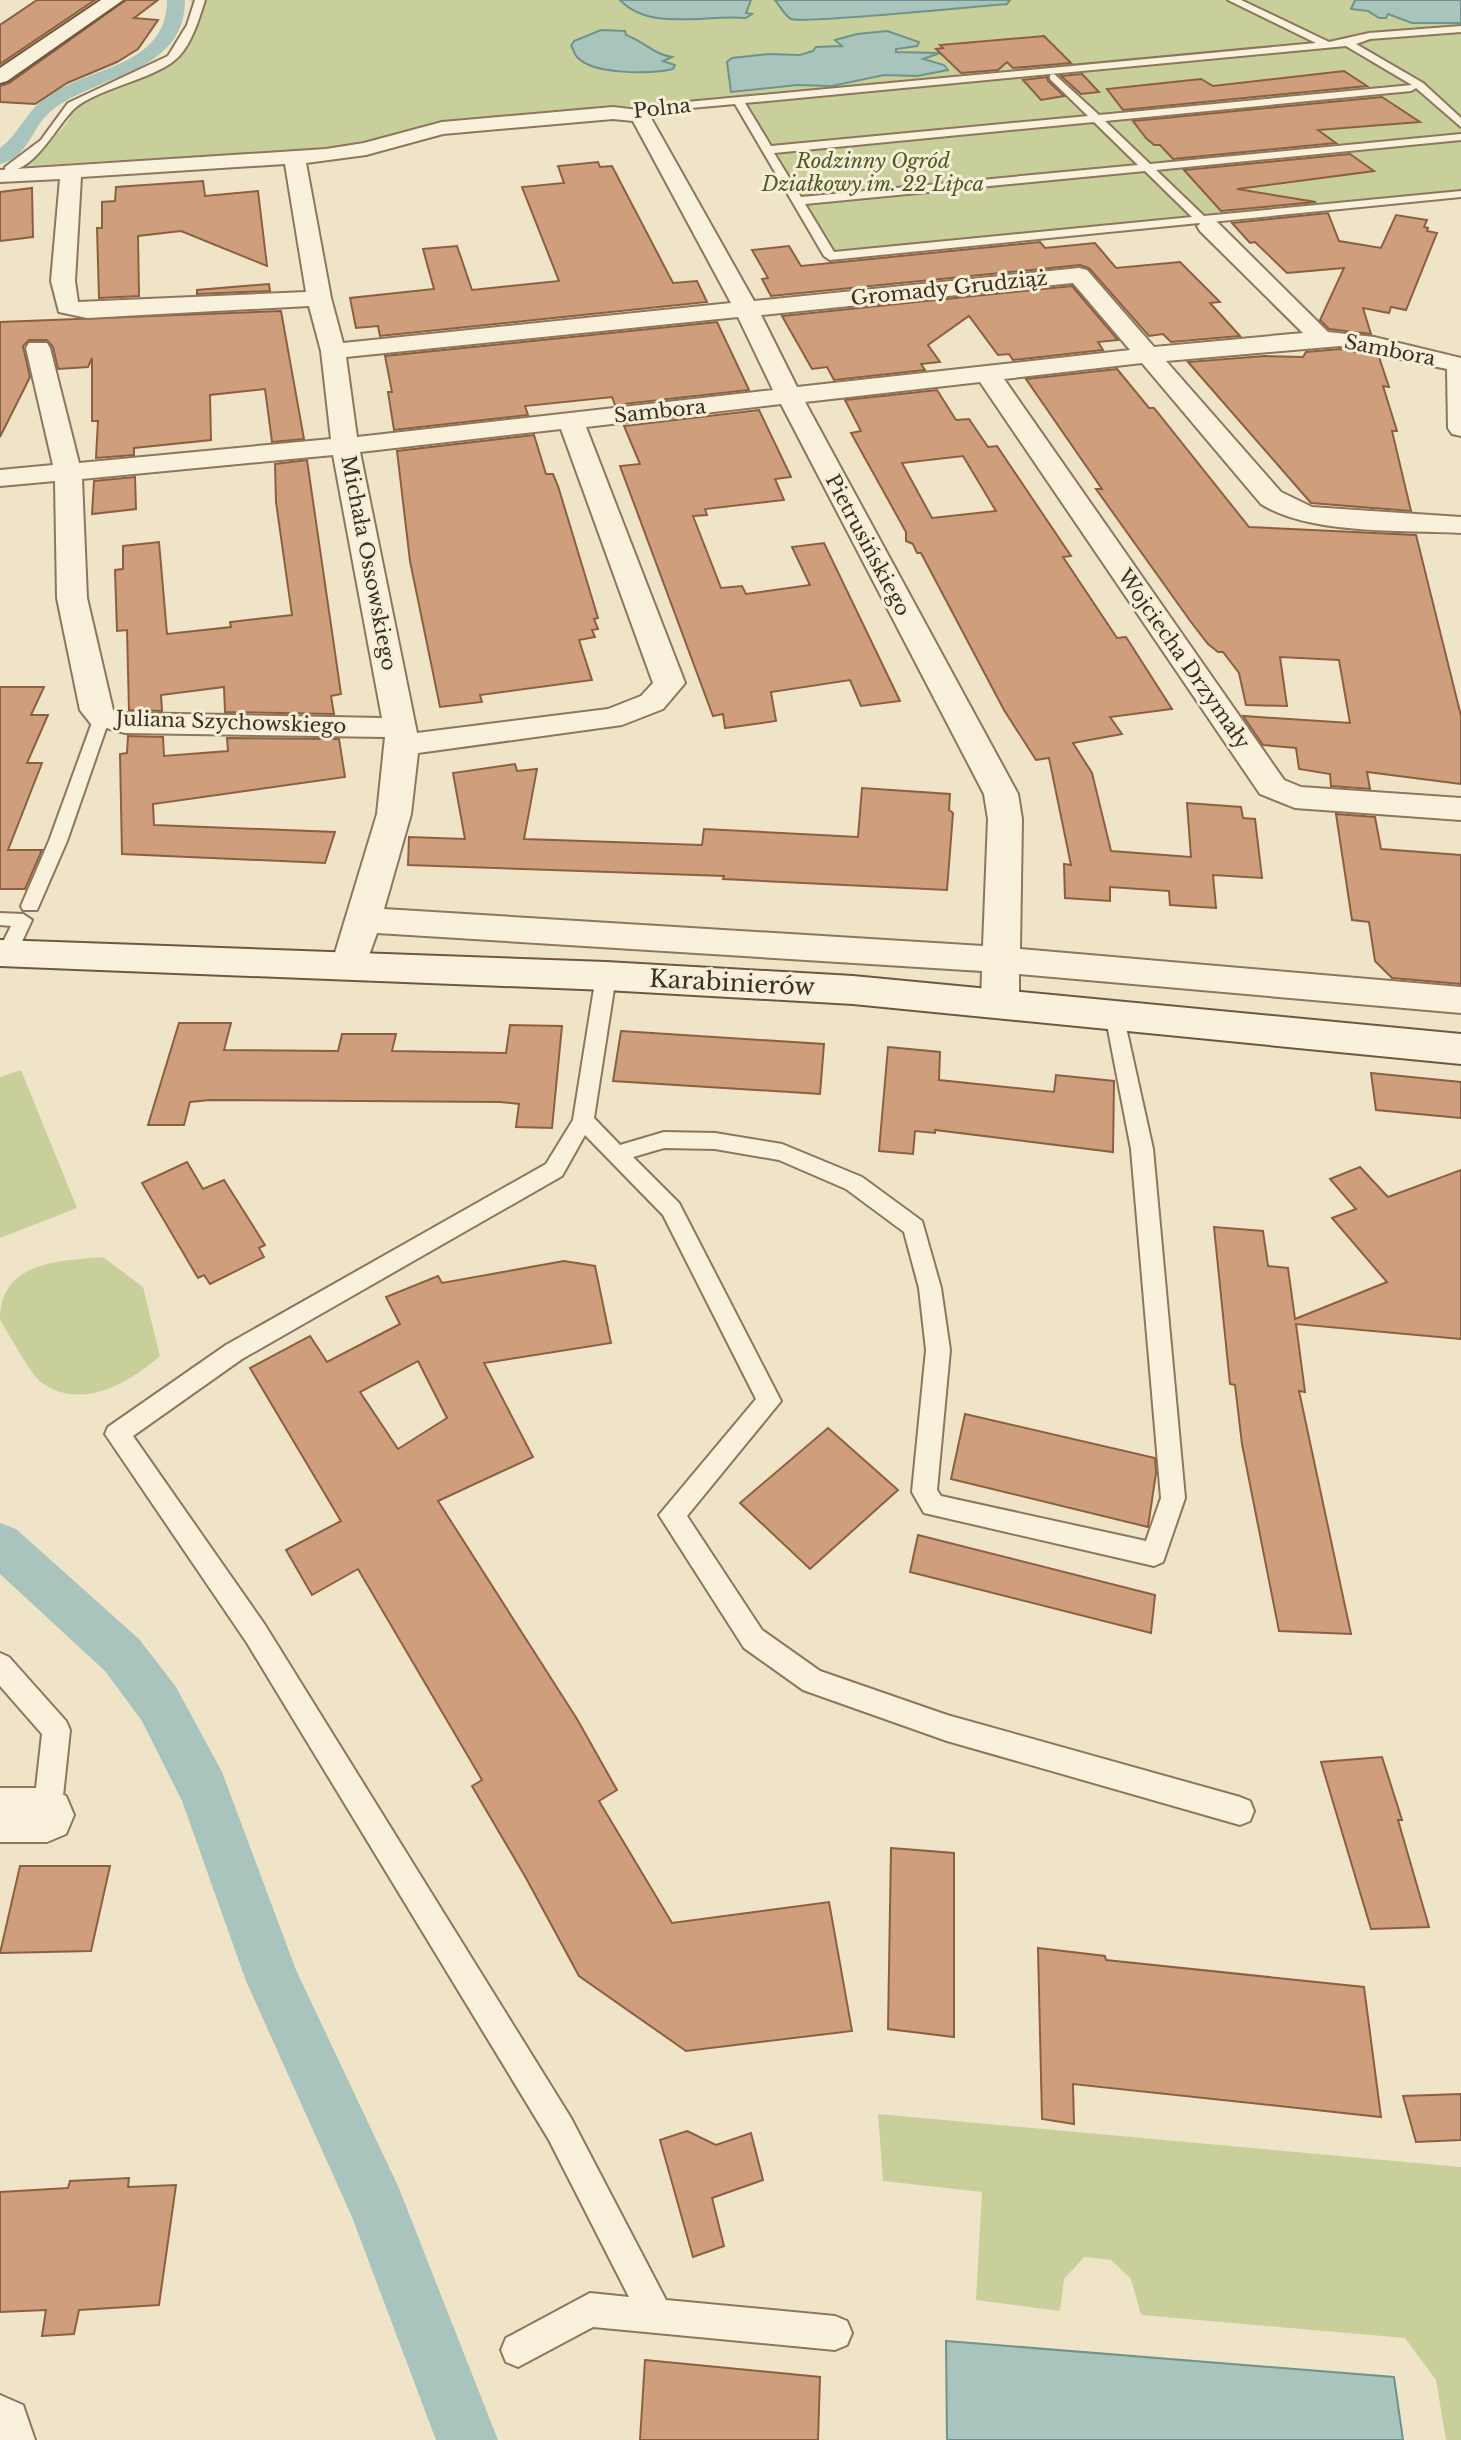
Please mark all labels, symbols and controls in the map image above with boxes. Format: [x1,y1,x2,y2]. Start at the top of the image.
street label: Polna [632,93,693,123]
park label: Rodzinny Ogród Działkowy im. 22 Lipca [761,149,984,196]
street label: Gromady Grudziąż [849,266,1049,310]
street label: Sambora [1342,329,1438,371]
street label: Sambora [613,394,708,428]
street label: Michała Ossowskiego [336,453,402,673]
street label: Pietrusińskiego [821,470,915,620]
street label: Wojciecha Drzymały [1112,564,1255,754]
street label: Juliana Szychowskiego [112,706,347,738]
street label: Karabinierów [648,964,816,1001]

